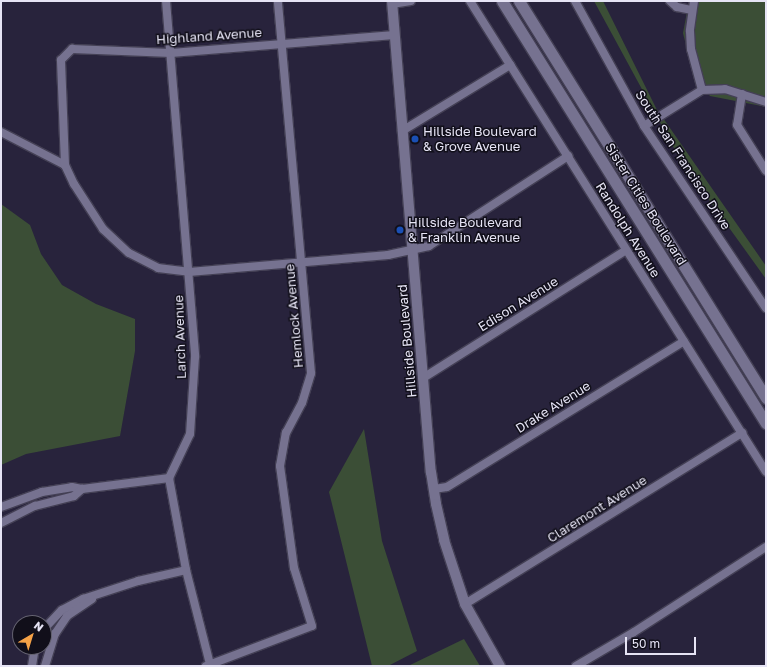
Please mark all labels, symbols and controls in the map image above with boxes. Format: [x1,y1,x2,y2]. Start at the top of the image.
street label: Highland Avenue [156,25,262,47]
street label: South San Francisco Drive [632,87,734,233]
place label: Hillside Boulevard & Grove Avenue [423,124,537,155]
marker: Hillside Boulevard & Grove Avenue [410,134,420,144]
street label: Sister Cities Boulevard [602,140,690,268]
street label: Randolph Avenue [592,180,664,280]
place label: Hillside Boulevard & Franklin Avenue [408,215,522,246]
marker: Hillside Boulevard & Franklin Avenue [395,225,405,235]
street label: Hemlock Avenue [282,263,306,369]
street label: Edison Avenue [475,273,561,335]
street label: Hillside Boulevard [394,284,420,398]
street label: Larch Avenue [171,295,189,379]
street label: Drake Avenue [513,378,593,436]
street label: Claremont Avenue [544,472,650,546]
north arrow [12,615,52,655]
text: N [32,618,46,634]
scale bar [627,629,698,655]
text: 50 m [632,636,660,651]

